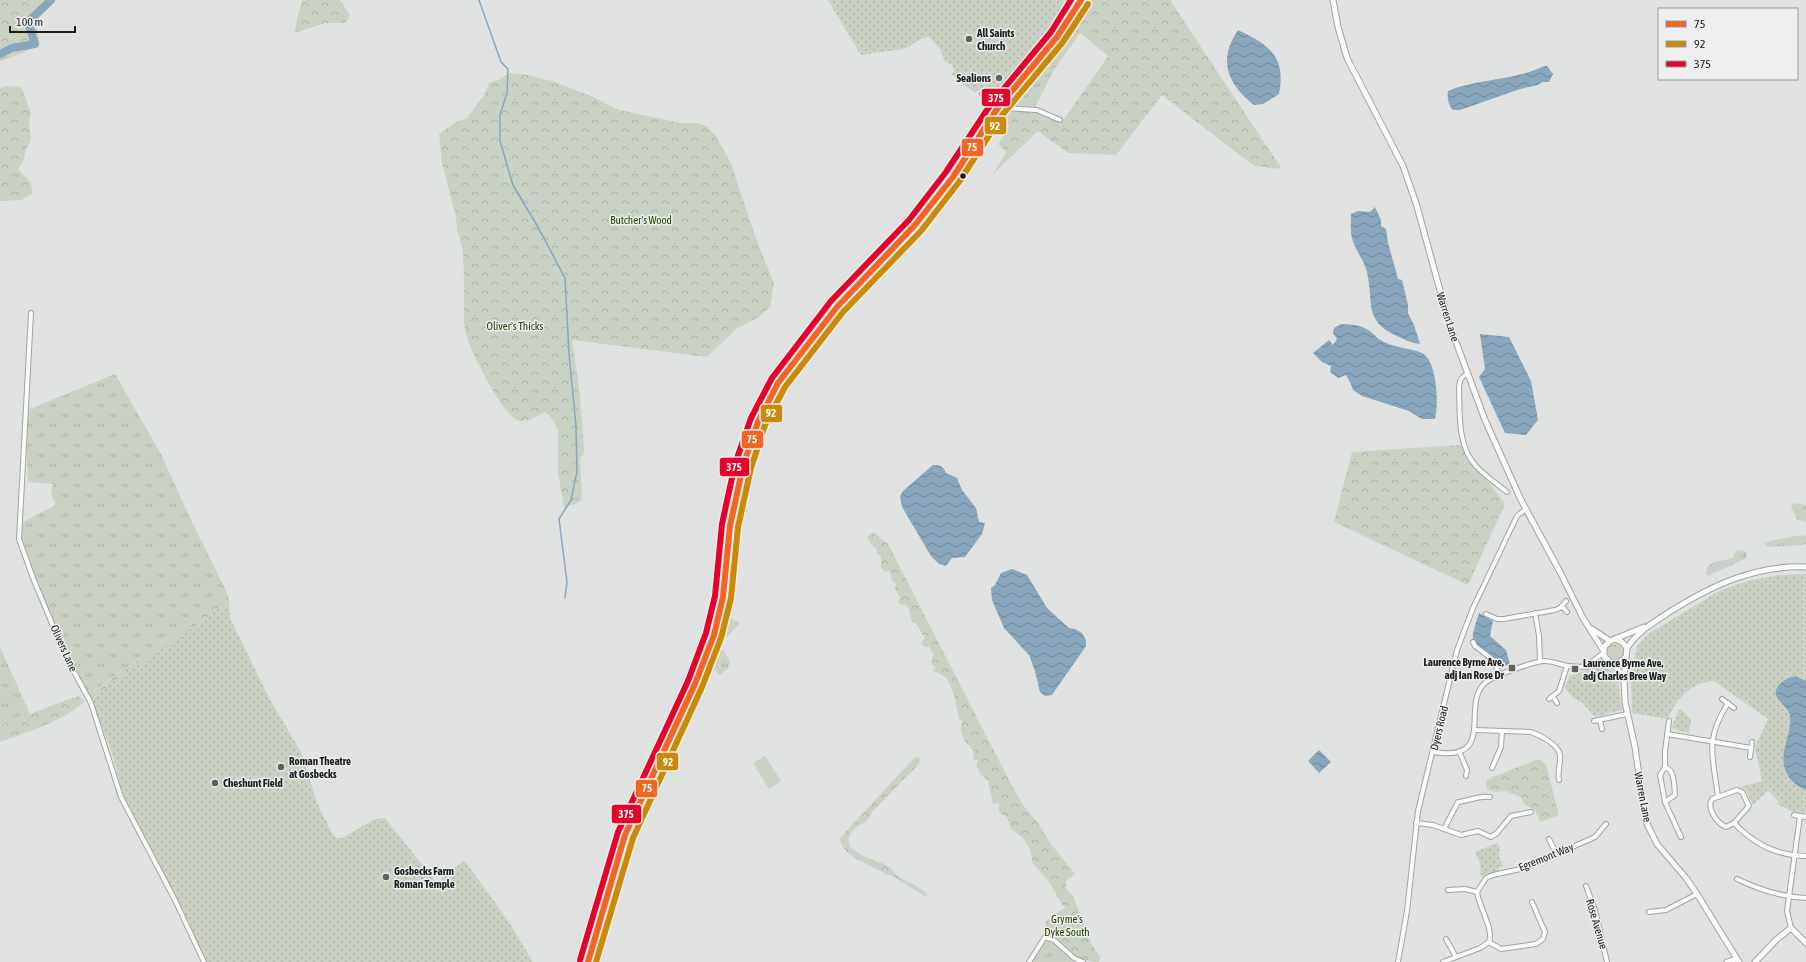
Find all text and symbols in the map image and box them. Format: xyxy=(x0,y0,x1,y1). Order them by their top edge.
scale bar xyxy=(10,8,75,34)
legend xyxy=(1658,8,1798,80)
text: 100 m xyxy=(16,15,43,29)
text: 75 xyxy=(1694,17,1705,31)
place label: All Saints Church xyxy=(976,27,1014,52)
marker: All Saints Church xyxy=(964,34,974,44)
text: 92 xyxy=(1694,37,1705,51)
text: 375 xyxy=(1694,57,1711,71)
place label: Sealions xyxy=(956,72,991,84)
marker: Sealions xyxy=(994,73,1004,83)
line badge: 375 xyxy=(981,88,1011,107)
text: 375 xyxy=(988,92,1004,104)
line badge: 92 xyxy=(984,116,1007,135)
text: 92 xyxy=(990,120,1000,132)
line badge: 75 xyxy=(961,138,984,157)
text: 75 xyxy=(967,141,977,153)
unlabelled marker xyxy=(958,171,968,181)
park label: Butcher's Wood xyxy=(610,214,672,226)
street label: Warren Lane xyxy=(1434,291,1462,343)
park label: Oliver's Thicks xyxy=(487,320,544,332)
line badge: 92 xyxy=(760,404,783,423)
text: 92 xyxy=(766,407,776,419)
line badge: 75 xyxy=(741,430,764,449)
text: 75 xyxy=(747,433,757,445)
line badge: 375 xyxy=(719,457,750,477)
text: 375 xyxy=(726,461,742,473)
street label: Olivers Lane xyxy=(48,623,80,673)
place label: Laurence Byrne Ave, adj Ian Rose Dr xyxy=(1424,656,1505,681)
place label: Laurence Byrne Ave, adj Charles Bree Way xyxy=(1583,657,1667,682)
marker: Laurence Byrne Ave, adj Ian Rose Dr xyxy=(1507,663,1517,673)
marker: Laurence Byrne Ave, adj Charles Bree Way xyxy=(1570,664,1580,674)
street label: Dyers Road xyxy=(1428,705,1450,751)
line badge: 92 xyxy=(656,752,679,771)
place label: Roman Theatre at Gosbecks xyxy=(289,755,351,780)
text: 92 xyxy=(663,756,673,768)
marker: Roman Theatre at Gosbecks xyxy=(276,762,286,772)
street label: Warren Lane xyxy=(1632,771,1654,823)
place label: Cheshunt Field xyxy=(223,777,283,789)
marker: Cheshunt Field xyxy=(210,778,220,788)
line badge: 75 xyxy=(635,779,658,798)
text: 75 xyxy=(642,782,652,794)
line badge: 375 xyxy=(611,804,642,824)
text: 375 xyxy=(618,808,634,820)
street label: Egremont Way xyxy=(1517,840,1576,873)
place label: Gosbecks Farm Roman Temple xyxy=(394,865,455,890)
marker: Gosbecks Farm Roman Temple xyxy=(381,872,391,882)
street label: Rose Avenue xyxy=(1584,898,1610,950)
park label: Gryme's Dyke South xyxy=(1044,913,1090,938)

